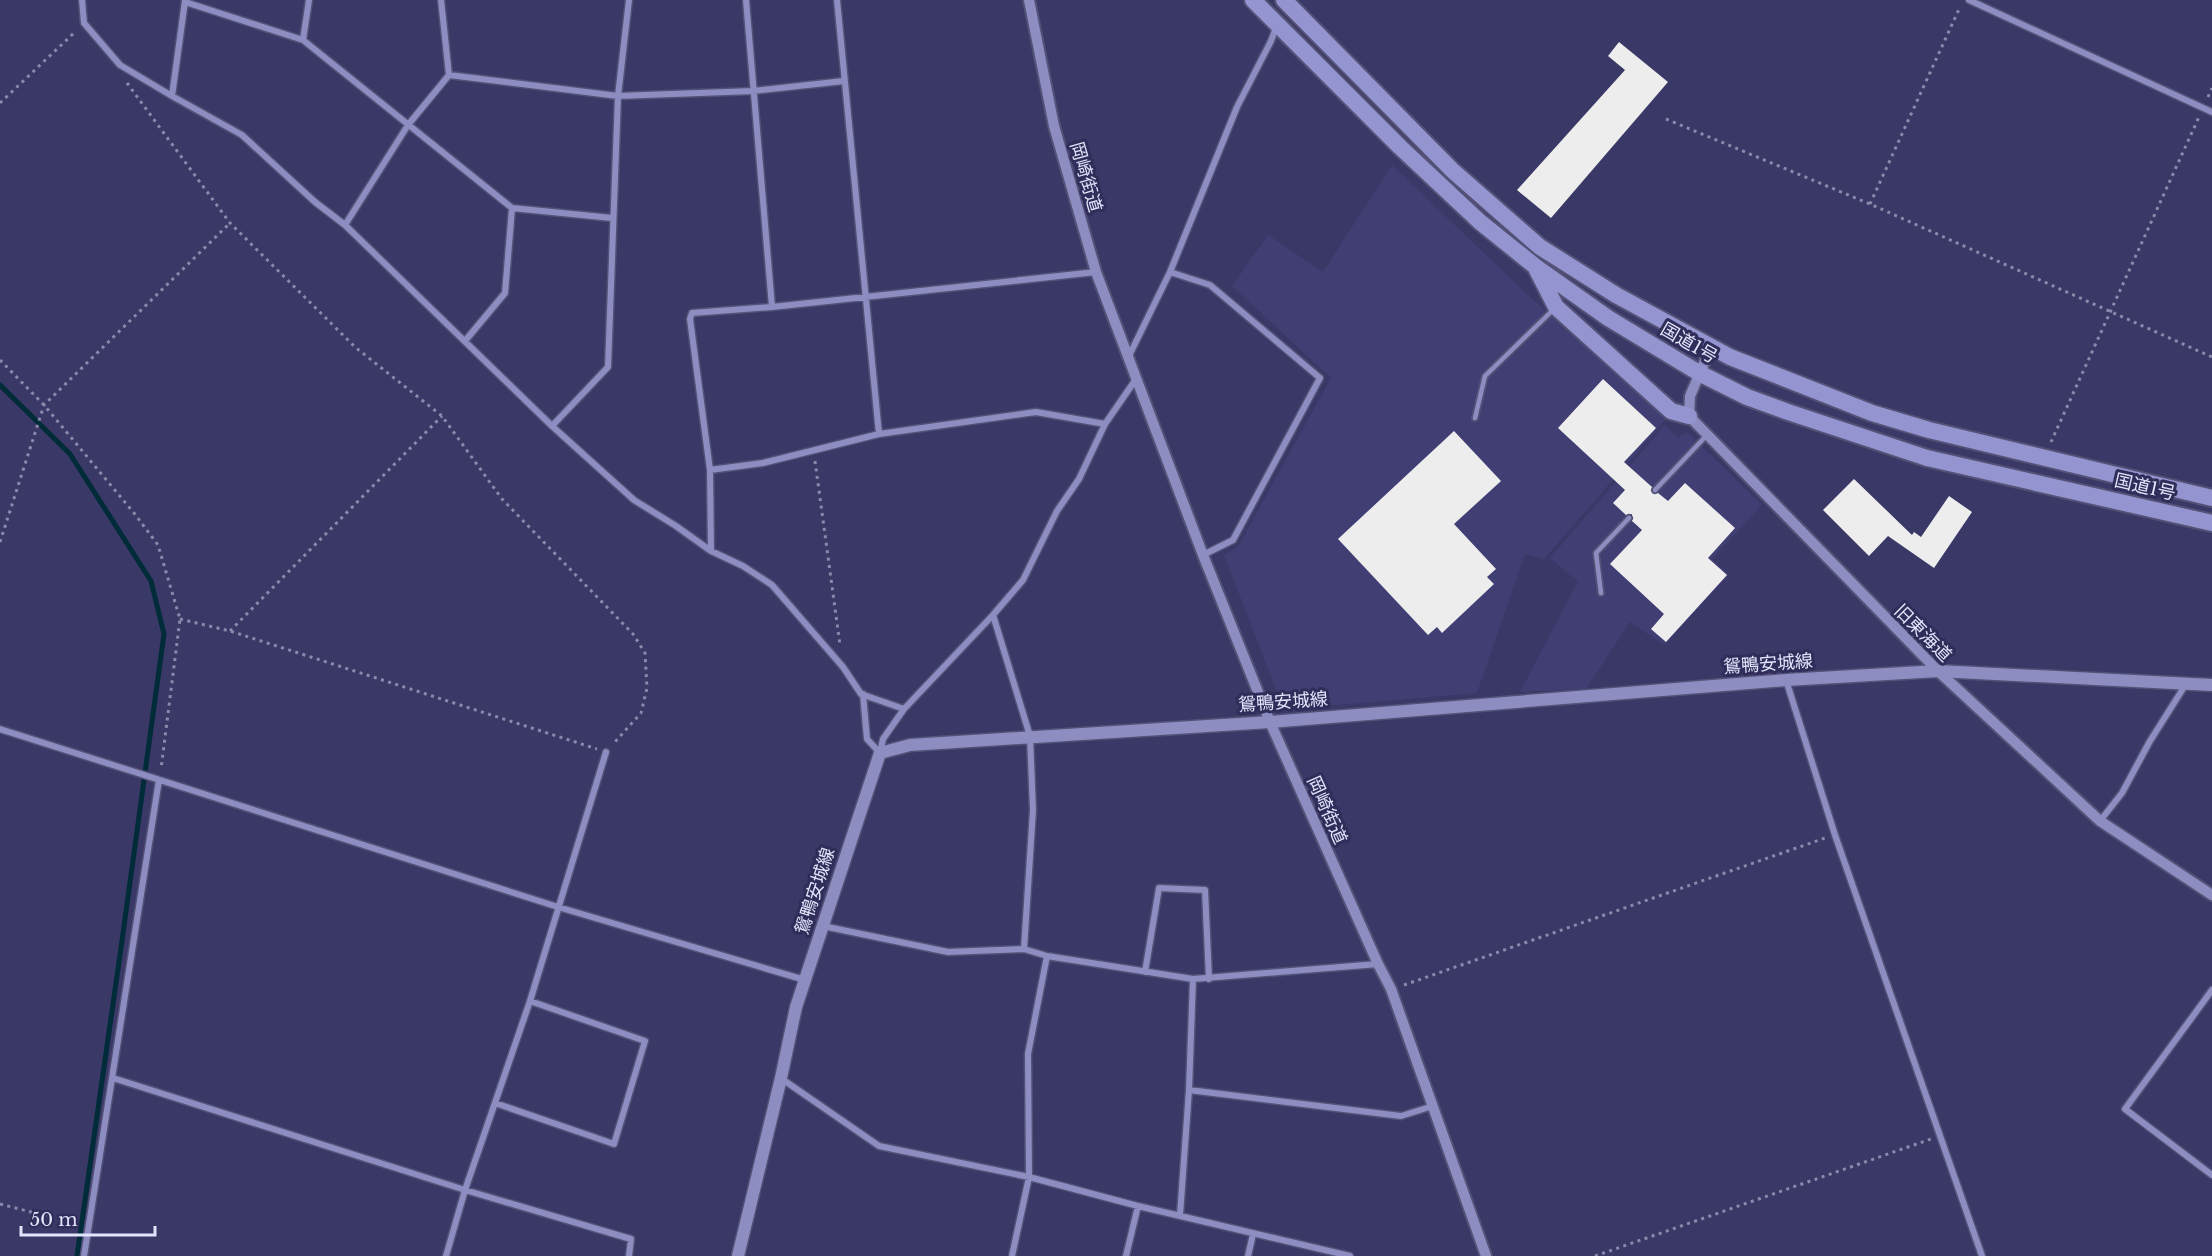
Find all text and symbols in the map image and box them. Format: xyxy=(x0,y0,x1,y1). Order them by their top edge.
street label: 岡崎街道 xyxy=(1066,139,1106,215)
street label: 国道1号 xyxy=(1657,318,1721,368)
street label: 国道1号 xyxy=(2112,469,2178,505)
street label: 旧東海道 xyxy=(1890,600,1956,666)
street label: 鴛鴨安城線 xyxy=(1722,650,1814,678)
street label: 鴛鴨安城線 xyxy=(1237,688,1329,716)
street label: 岡崎街道 xyxy=(1302,773,1352,847)
street label: 鴛鴨安城線 xyxy=(791,845,839,937)
scale bar xyxy=(21,1199,154,1237)
text: 50 m xyxy=(30,1209,78,1231)

